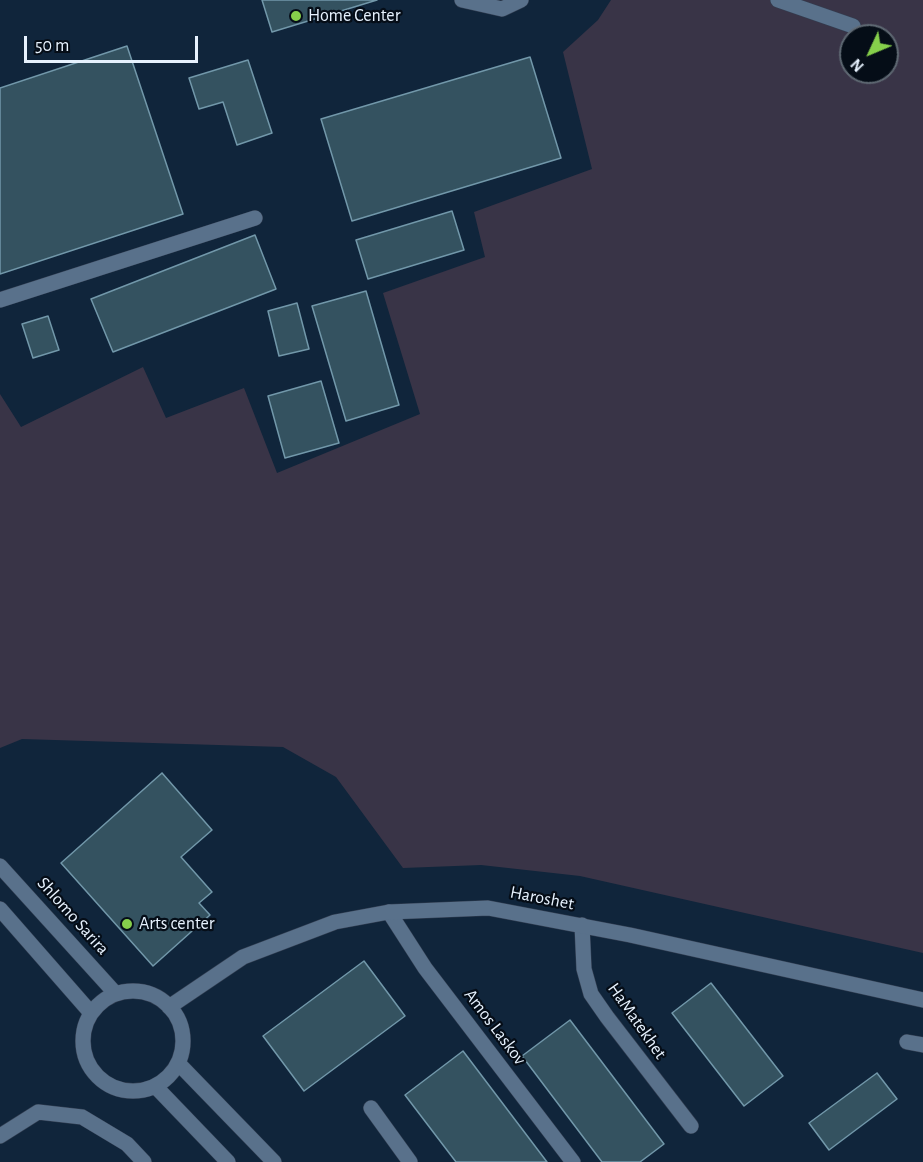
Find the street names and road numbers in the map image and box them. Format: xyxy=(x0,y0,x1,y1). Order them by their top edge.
street label: Shlomo Sarira xyxy=(32,873,114,959)
street label: Haroshet xyxy=(508,881,576,915)
street label: HaMatekhet xyxy=(603,979,671,1063)
street label: Amos Laskov xyxy=(459,985,531,1069)

